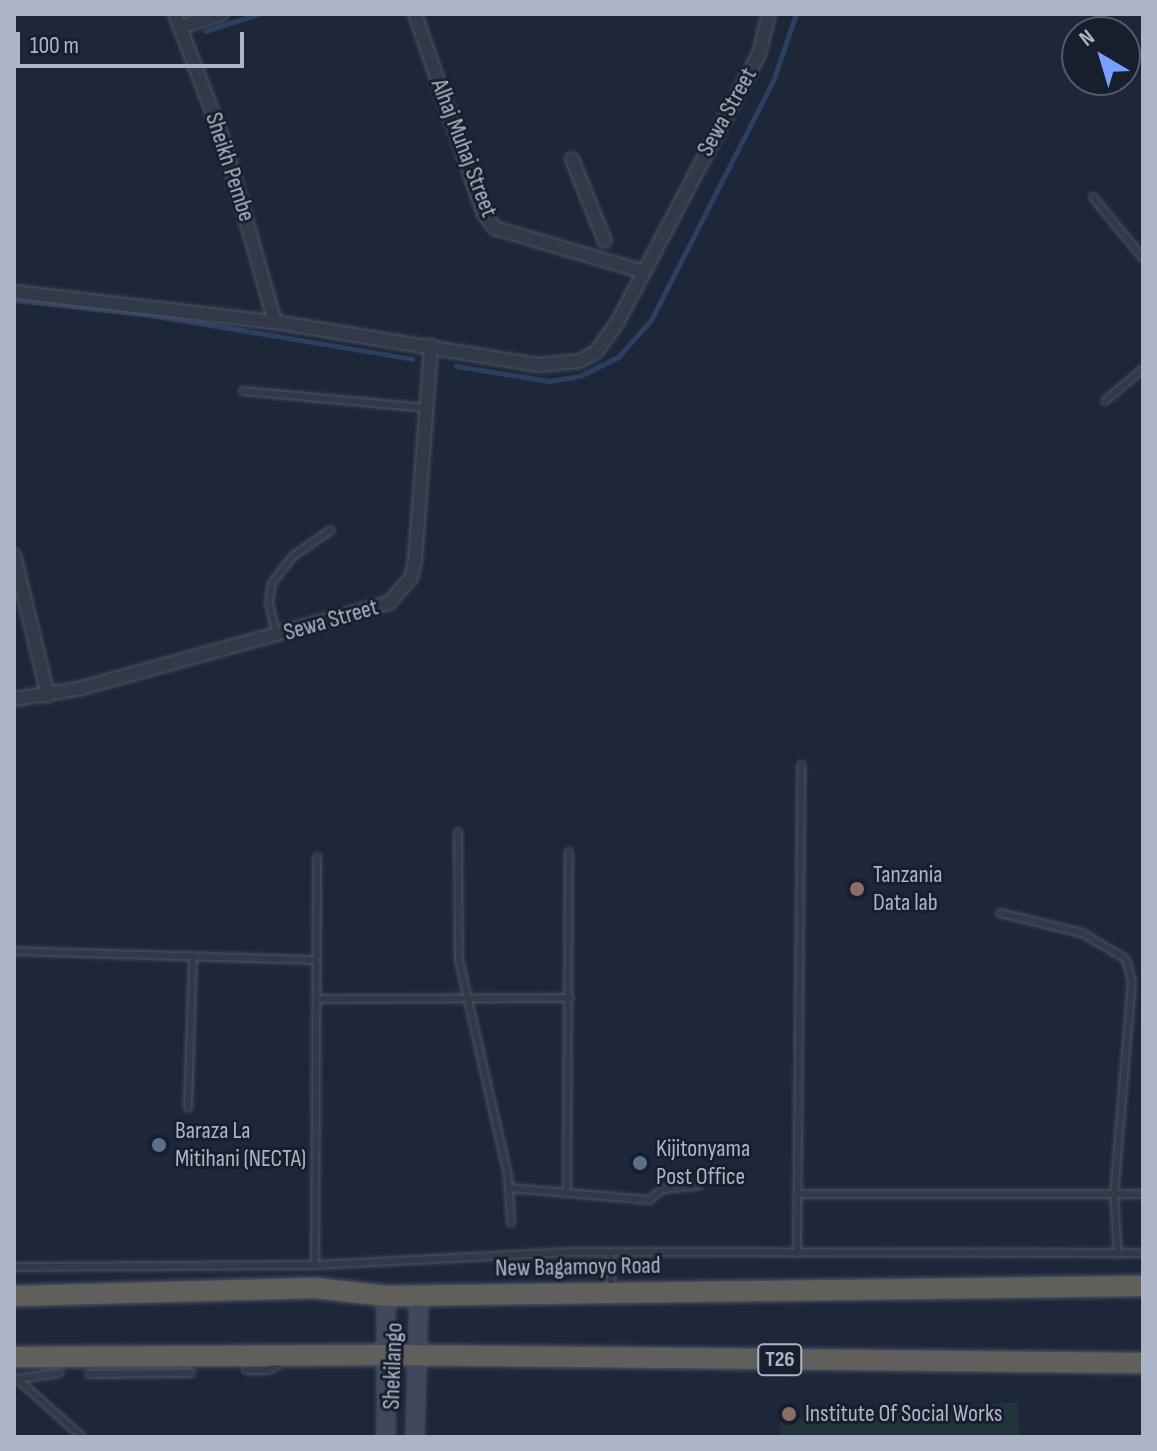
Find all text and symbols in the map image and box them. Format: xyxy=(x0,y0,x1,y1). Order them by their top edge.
scale bar xyxy=(20,16,248,66)
north arrow xyxy=(1061,16,1141,96)
text: N xyxy=(1074,24,1100,53)
text: 100 m xyxy=(30,31,79,60)
street label: Sewa Street xyxy=(691,63,763,161)
street label: Alhaj Muhaj Street xyxy=(425,75,503,221)
street label: Sheikh Pembe xyxy=(199,109,261,225)
street label: Sewa Street xyxy=(281,593,381,647)
place label: Tanzania Data lab xyxy=(873,861,943,917)
marker: Tanzania Data lab xyxy=(848,880,866,898)
place label: Baraza La Mitihani (NECTA) xyxy=(175,1117,306,1173)
place label: Kijitonyama Post Office xyxy=(656,1135,750,1191)
marker: Baraza La Mitihani (NECTA) xyxy=(150,1136,168,1154)
marker: Kijitonyama Post Office xyxy=(631,1154,649,1172)
street label: New Bagamoyo Road xyxy=(495,1251,661,1283)
street label: Shekilango xyxy=(377,1322,409,1410)
road number: T26 xyxy=(756,1342,804,1378)
place label: Institute Of Social Works xyxy=(805,1400,1002,1428)
marker: Institute Of Social Works xyxy=(780,1405,798,1423)

